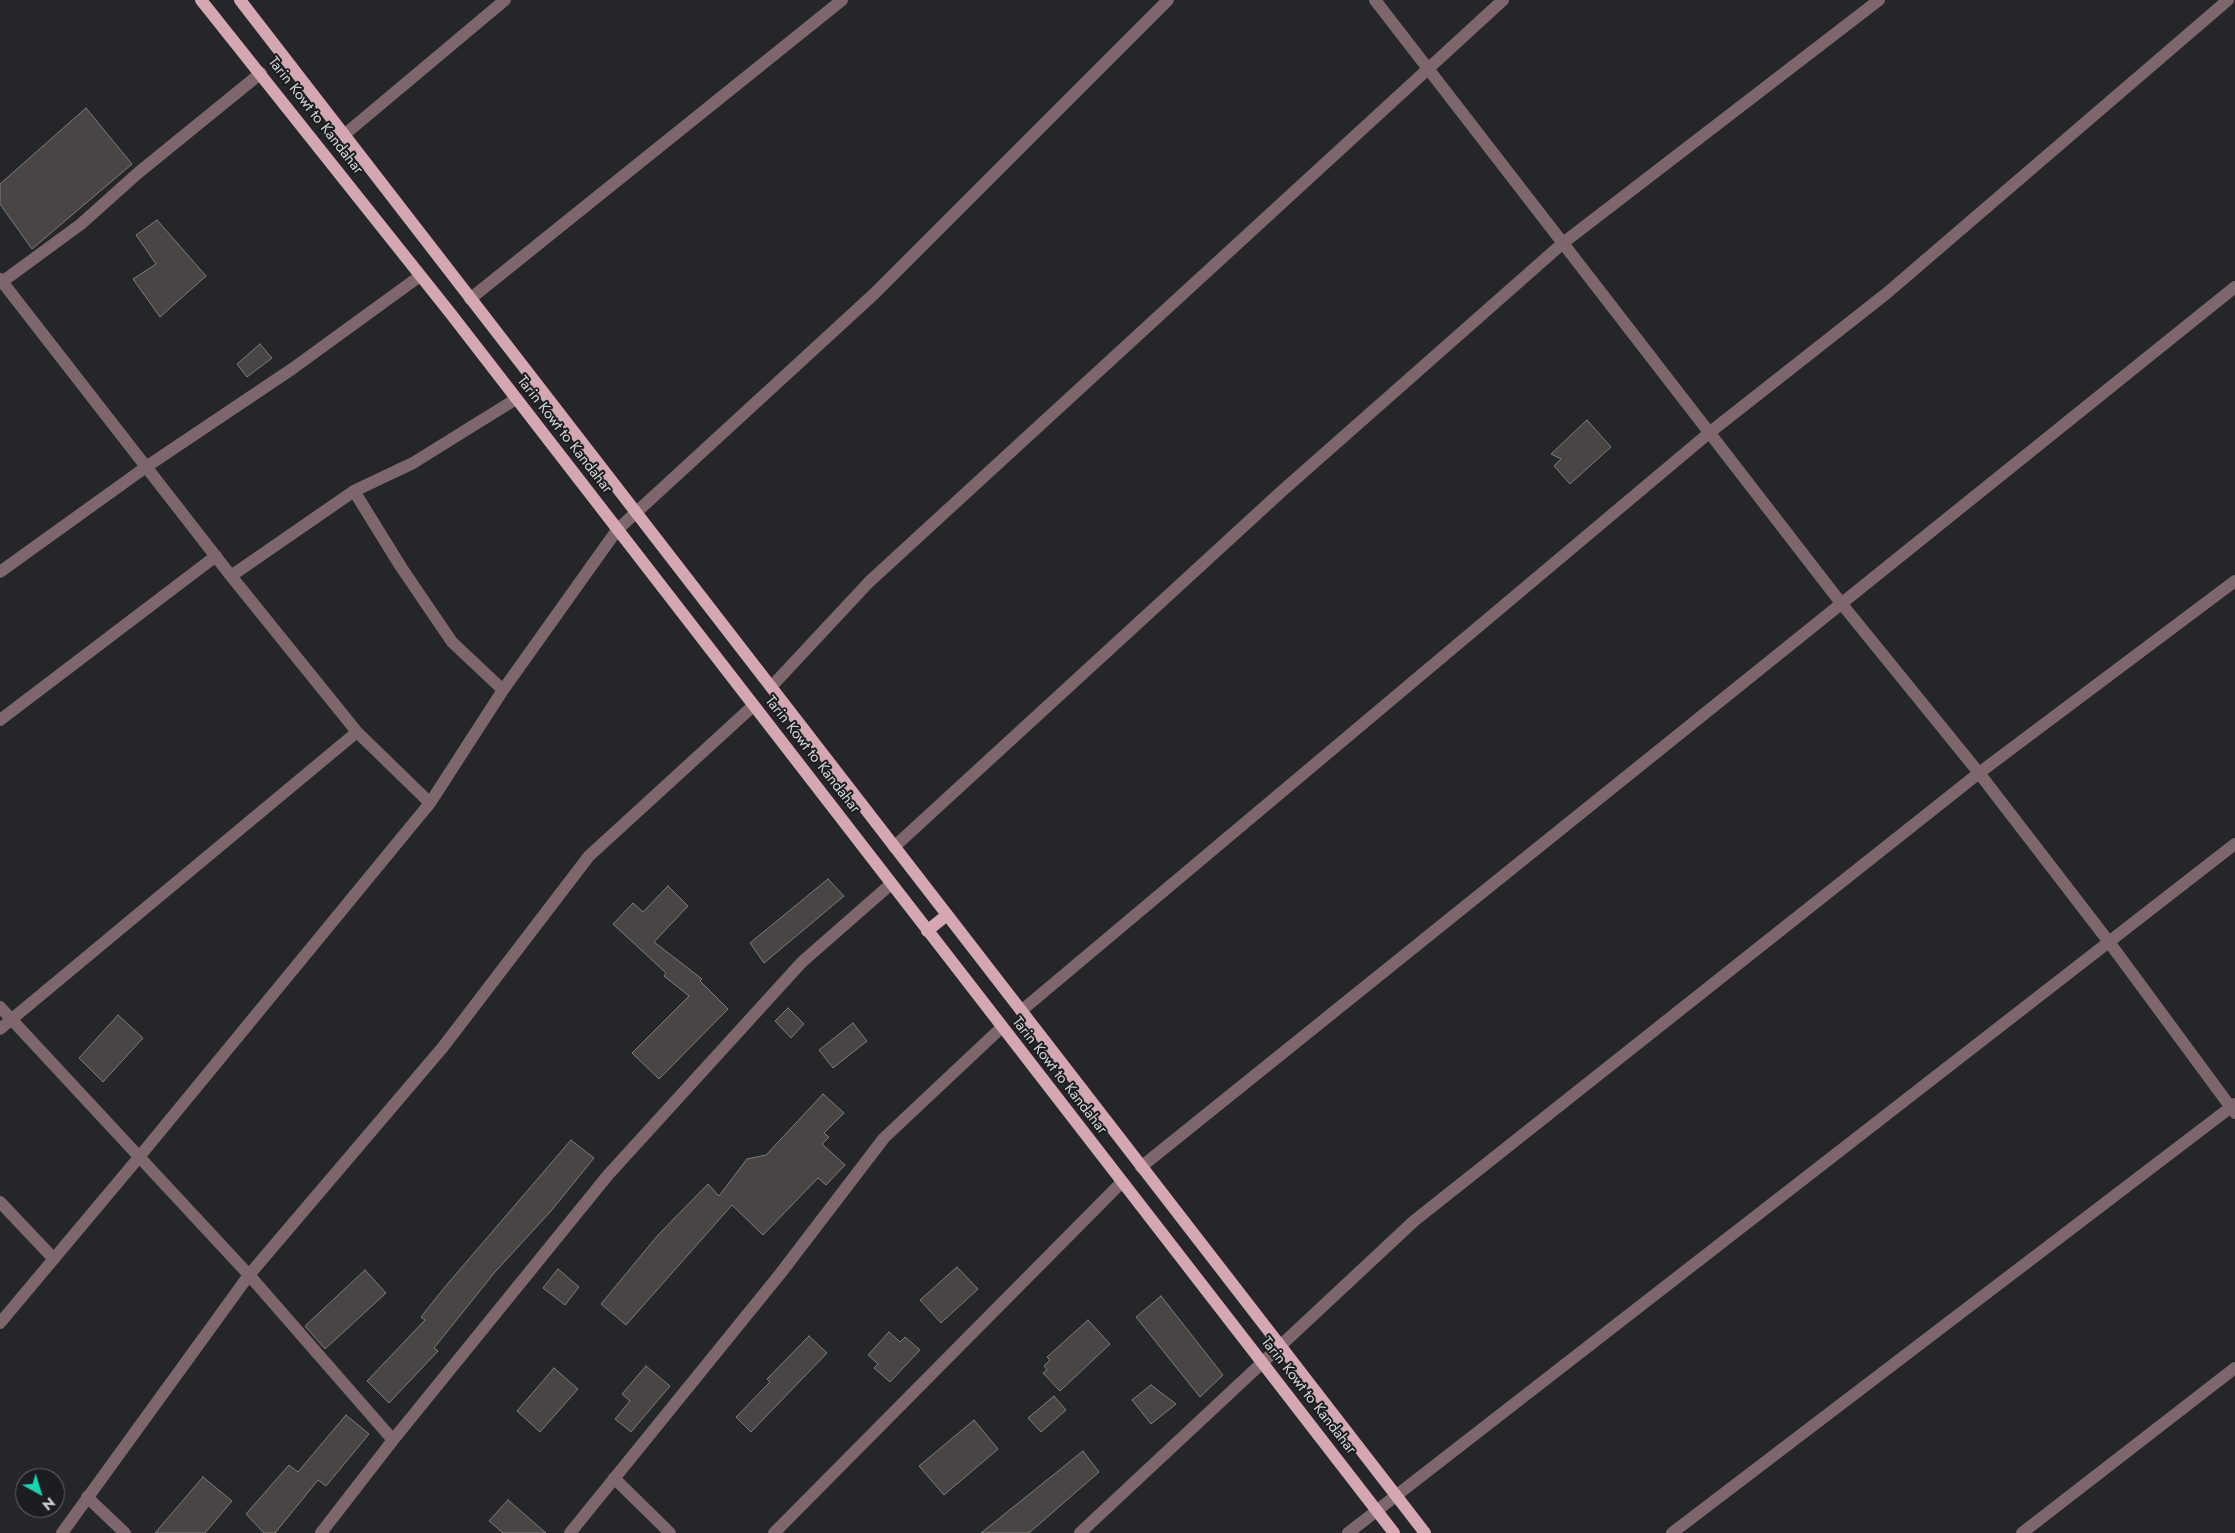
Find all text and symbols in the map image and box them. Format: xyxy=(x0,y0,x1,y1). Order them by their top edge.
street label: Tarin Kowt to Kandahar xyxy=(264,54,366,178)
street label: Tarin Kowt to Kandahar xyxy=(513,373,615,497)
street label: Tarin Kowt to Kandahar xyxy=(761,693,863,817)
street label: Tarin Kowt to Kandahar xyxy=(1008,1014,1110,1138)
street label: Tarin Kowt to Kandahar xyxy=(1257,1334,1359,1458)
north arrow xyxy=(15,1468,65,1518)
text: N xyxy=(38,1493,59,1515)

